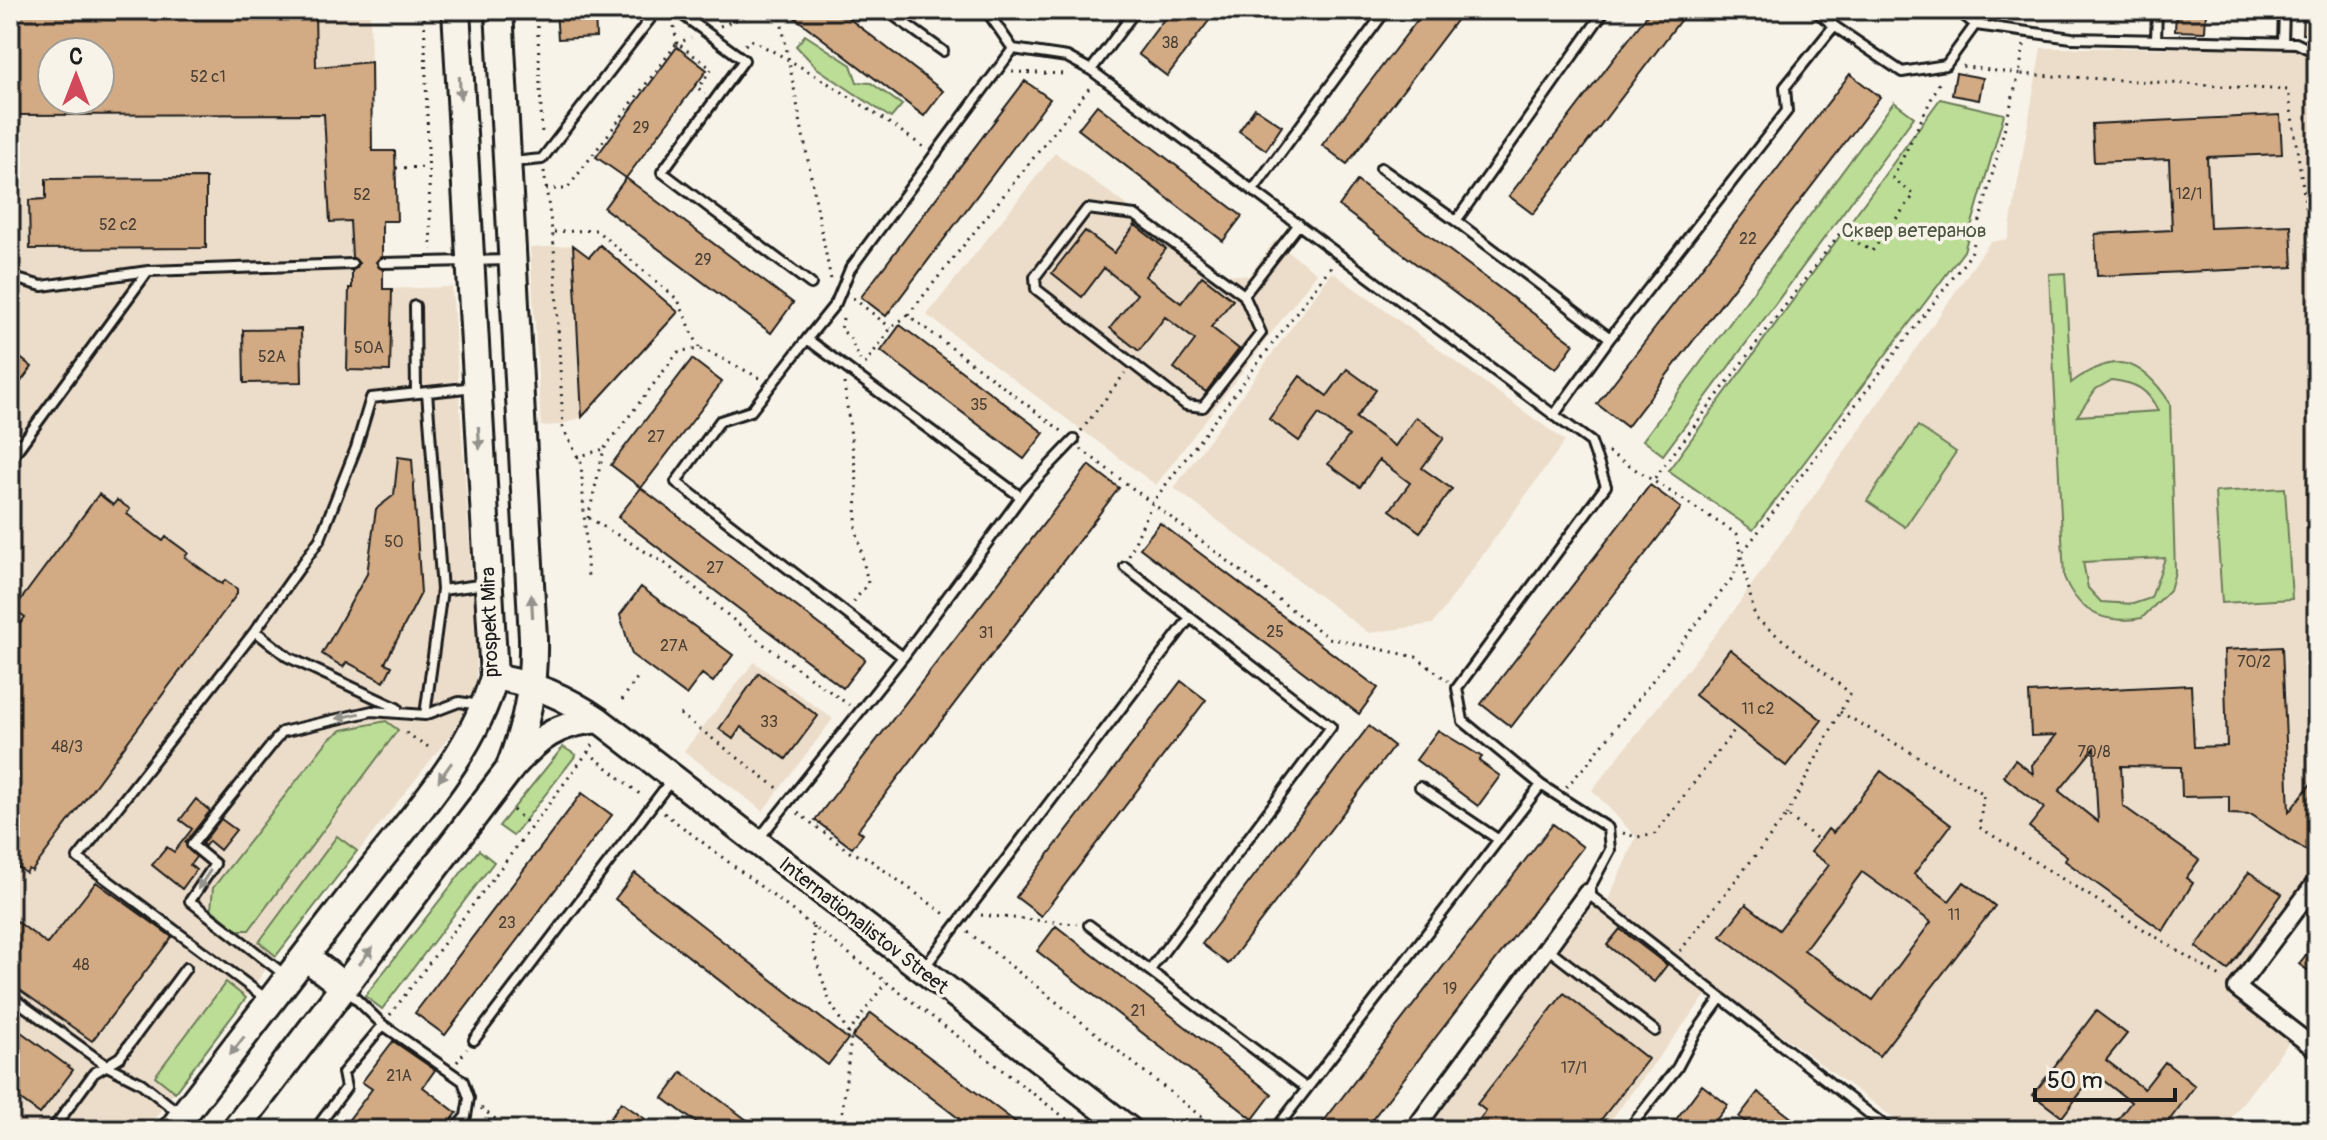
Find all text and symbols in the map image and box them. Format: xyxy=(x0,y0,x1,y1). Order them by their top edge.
house number: 38 xyxy=(1162,33,1179,53)
north arrow xyxy=(36,36,116,116)
text: С xyxy=(69,43,83,71)
house number: 52 с1 xyxy=(190,67,226,87)
one-way arrow xyxy=(454,76,467,101)
house number: 29 xyxy=(632,118,650,138)
house number: 12/1 xyxy=(2175,184,2203,204)
house number: 52 xyxy=(353,185,371,205)
house number: 52 с2 xyxy=(99,215,137,235)
park label: Сквер ветеранов xyxy=(1841,218,1987,243)
house number: 22 xyxy=(1739,229,1757,249)
house number: 29 xyxy=(694,250,712,270)
house number: 50А xyxy=(354,338,384,358)
house number: 52А xyxy=(258,347,286,367)
house number: 35 xyxy=(970,395,988,415)
one-way arrow xyxy=(473,426,486,451)
house number: 27 xyxy=(647,427,665,447)
house number: 50 xyxy=(384,532,404,552)
house number: 27 xyxy=(706,558,724,578)
street label: prospekt Mira xyxy=(475,566,504,678)
one-way arrow xyxy=(525,593,538,618)
house number: 25 xyxy=(1266,622,1284,642)
house number: 31 xyxy=(978,623,994,643)
house number: 27А xyxy=(660,636,688,656)
house number: 70/2 xyxy=(2237,652,2271,672)
house number: 11 с2 xyxy=(1741,699,1775,719)
one-way arrow xyxy=(335,711,360,723)
house number: 33 xyxy=(760,712,778,732)
house number: 48/3 xyxy=(51,737,83,757)
house number: 70/8 xyxy=(2077,742,2111,762)
one-way arrow xyxy=(437,761,453,783)
street label: Internationalistov Street xyxy=(774,851,954,1000)
one-way arrow xyxy=(198,869,212,891)
house number: 11 xyxy=(1948,905,1960,925)
house number: 23 xyxy=(498,913,516,933)
one-way arrow xyxy=(358,946,374,966)
house number: 48 xyxy=(72,955,90,975)
house number: 19 xyxy=(1443,979,1457,999)
house number: 21 xyxy=(1130,1001,1146,1021)
one-way arrow xyxy=(229,1036,245,1056)
scale bar xyxy=(2035,1052,2175,1102)
house number: 17/1 xyxy=(1561,1058,1587,1078)
house number: 21А xyxy=(386,1066,412,1086)
text: 50 m xyxy=(2047,1066,2103,1095)

